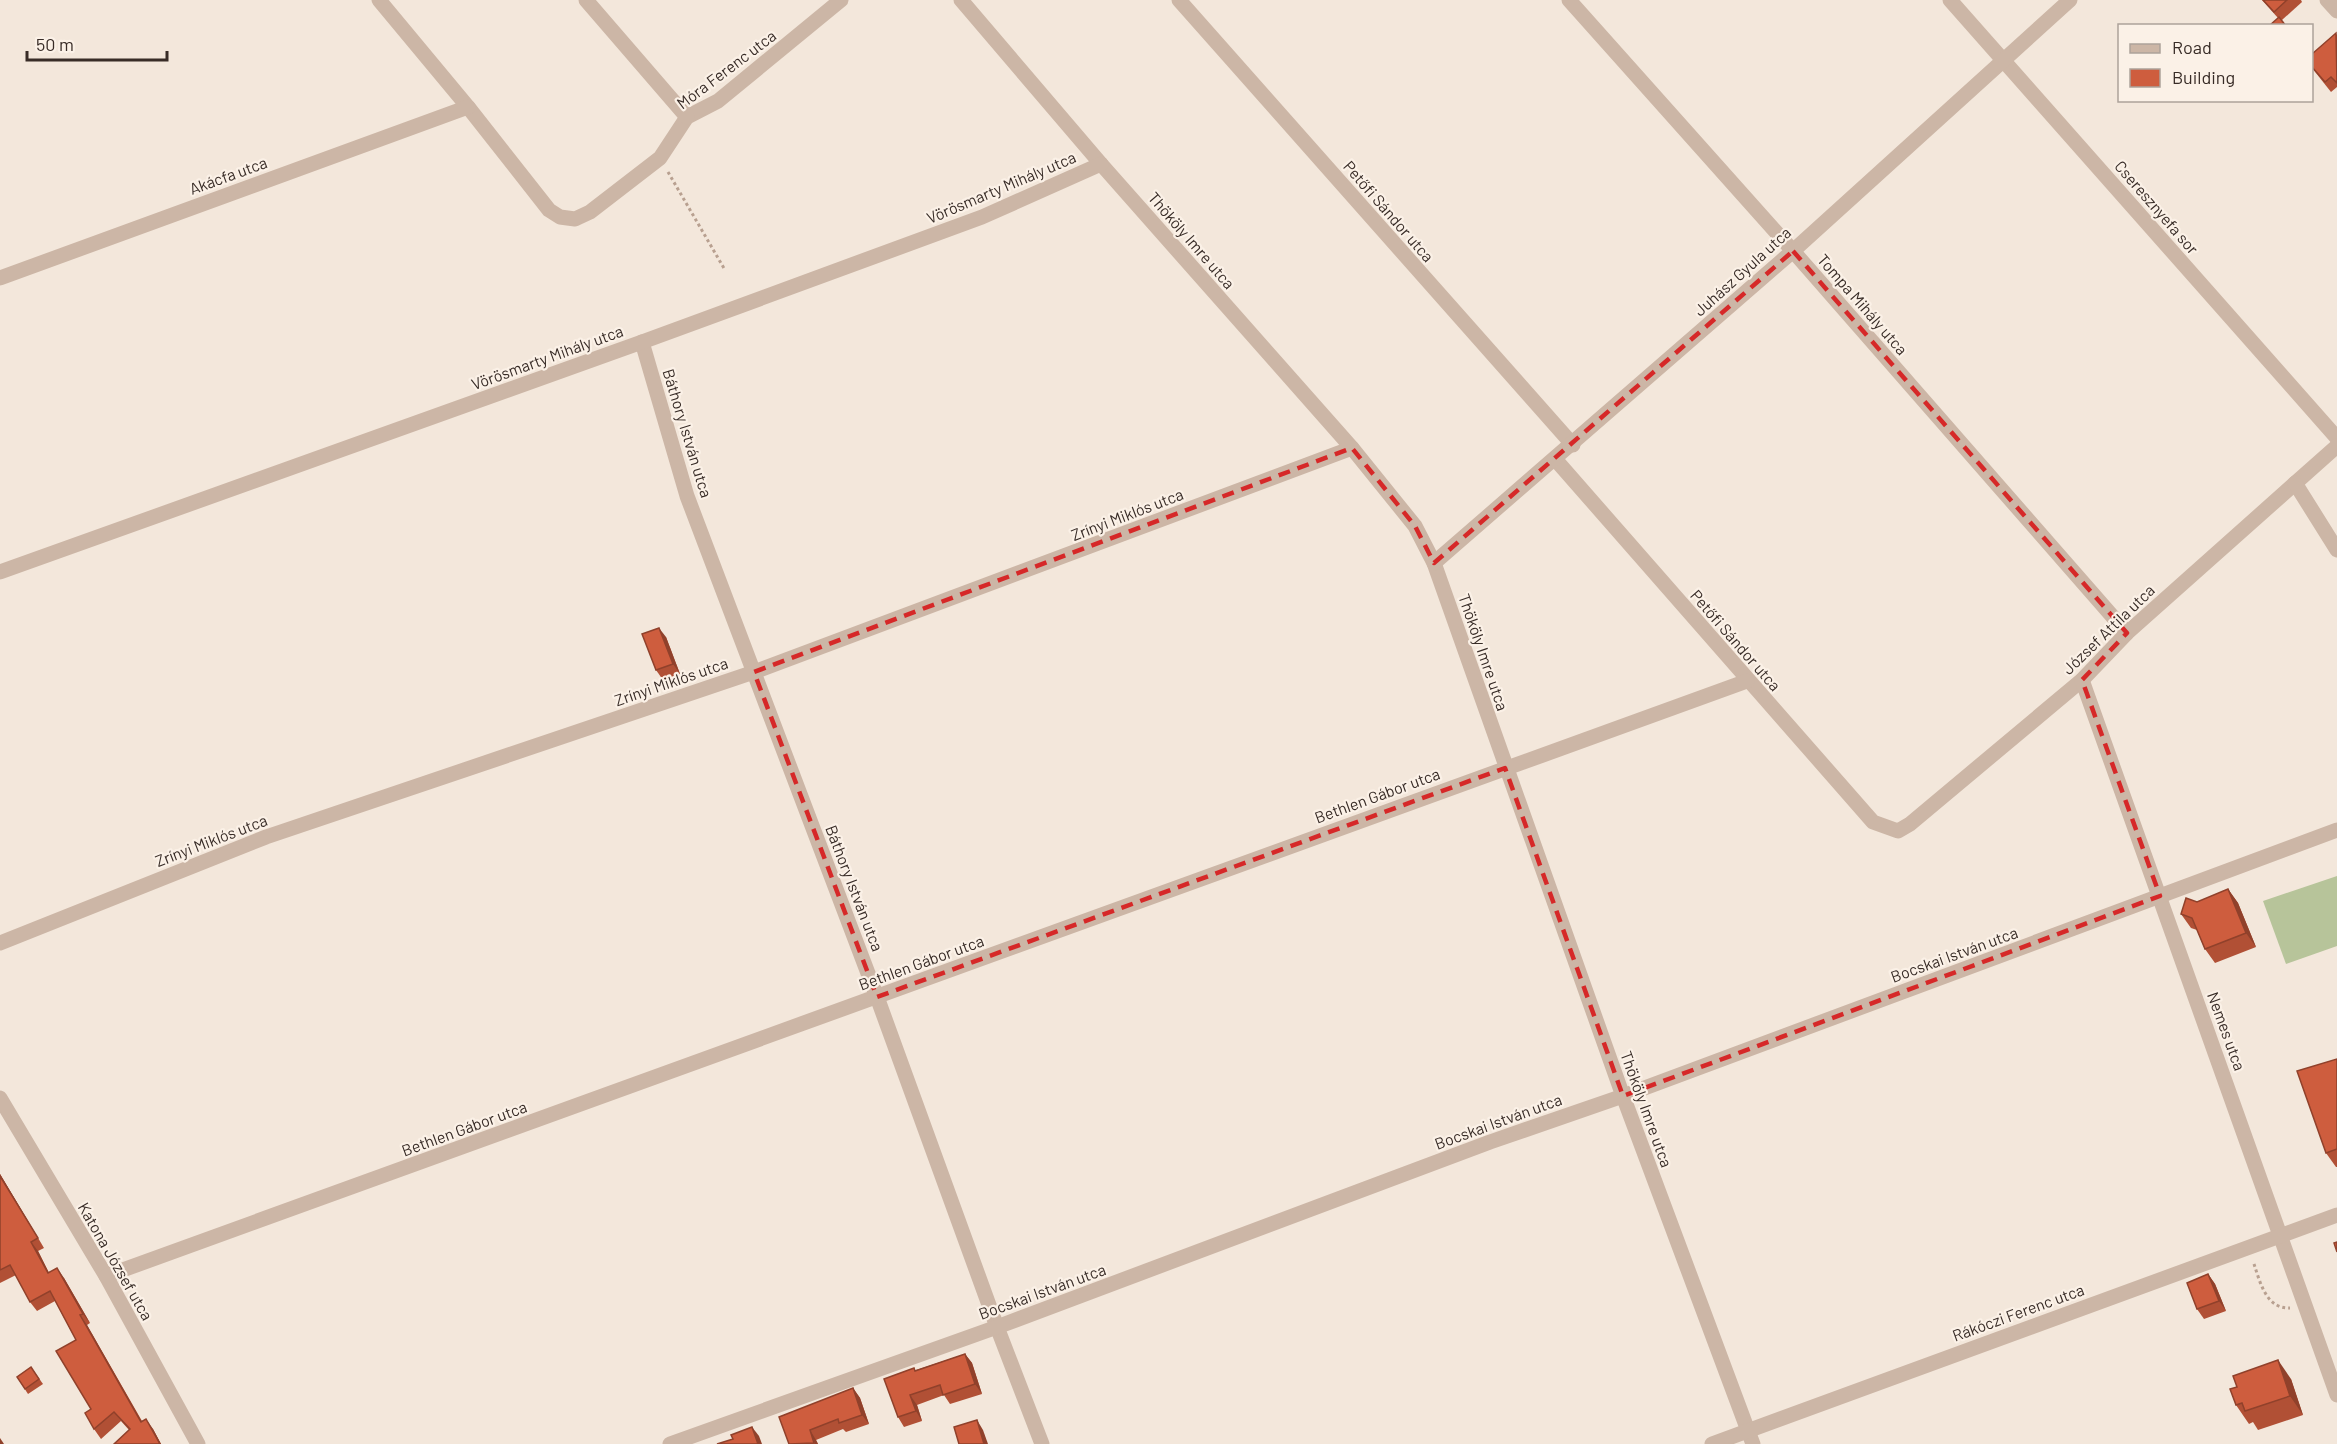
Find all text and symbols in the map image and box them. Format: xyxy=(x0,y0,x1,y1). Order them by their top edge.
scale bar xyxy=(27,24,166,62)
legend xyxy=(2118,24,2313,102)
street label: Móra Ferenc utca xyxy=(673,26,779,112)
text: 50 m xyxy=(36,33,74,55)
text: Road xyxy=(2172,36,2212,58)
text: Building xyxy=(2172,66,2235,88)
street label: Vörösmarty Mihály utca xyxy=(924,147,1078,227)
street label: Akácfa utca xyxy=(187,152,269,198)
street label: Cseresznyefa sor xyxy=(2111,156,2203,258)
street label: Petőfi Sándor utca xyxy=(1340,157,1438,265)
street label: Thököly Imre utca xyxy=(1145,188,1239,292)
street label: Juhász Gyula utca xyxy=(1690,222,1794,320)
street label: Tompa Mihály utca xyxy=(1814,250,1912,358)
street label: Vörösmarty Mihály utca xyxy=(468,321,626,393)
street label: Báthory István utca xyxy=(659,366,717,500)
street label: Zrínyi Miklós utca xyxy=(1068,484,1186,544)
street label: József Attila utca xyxy=(2058,580,2158,678)
street label: Petőfi Sándor utca xyxy=(1687,586,1785,694)
street label: Thököly Imre utca xyxy=(1455,591,1513,713)
street label: Zrínyi Miklós utca xyxy=(612,653,730,709)
street label: Bethlen Gábor utca xyxy=(1312,764,1442,826)
street label: Zrínyi Miklós utca xyxy=(152,810,270,870)
street label: Báthory István utca xyxy=(822,822,888,954)
street label: Bocskai István utca xyxy=(1888,922,2020,986)
street label: Bethlen Gábor utca xyxy=(856,931,986,993)
street label: Nemes utca xyxy=(2204,989,2250,1073)
street label: Thököly Imre utca xyxy=(1617,1048,1677,1170)
street label: Bocskai István utca xyxy=(1432,1089,1564,1153)
street label: Bethlen Gábor utca xyxy=(399,1097,529,1159)
street label: Katona József utca xyxy=(75,1199,157,1323)
street label: Bocskai István utca xyxy=(976,1259,1108,1323)
street label: Rákóczi Ferenc utca xyxy=(1949,1279,2087,1345)

